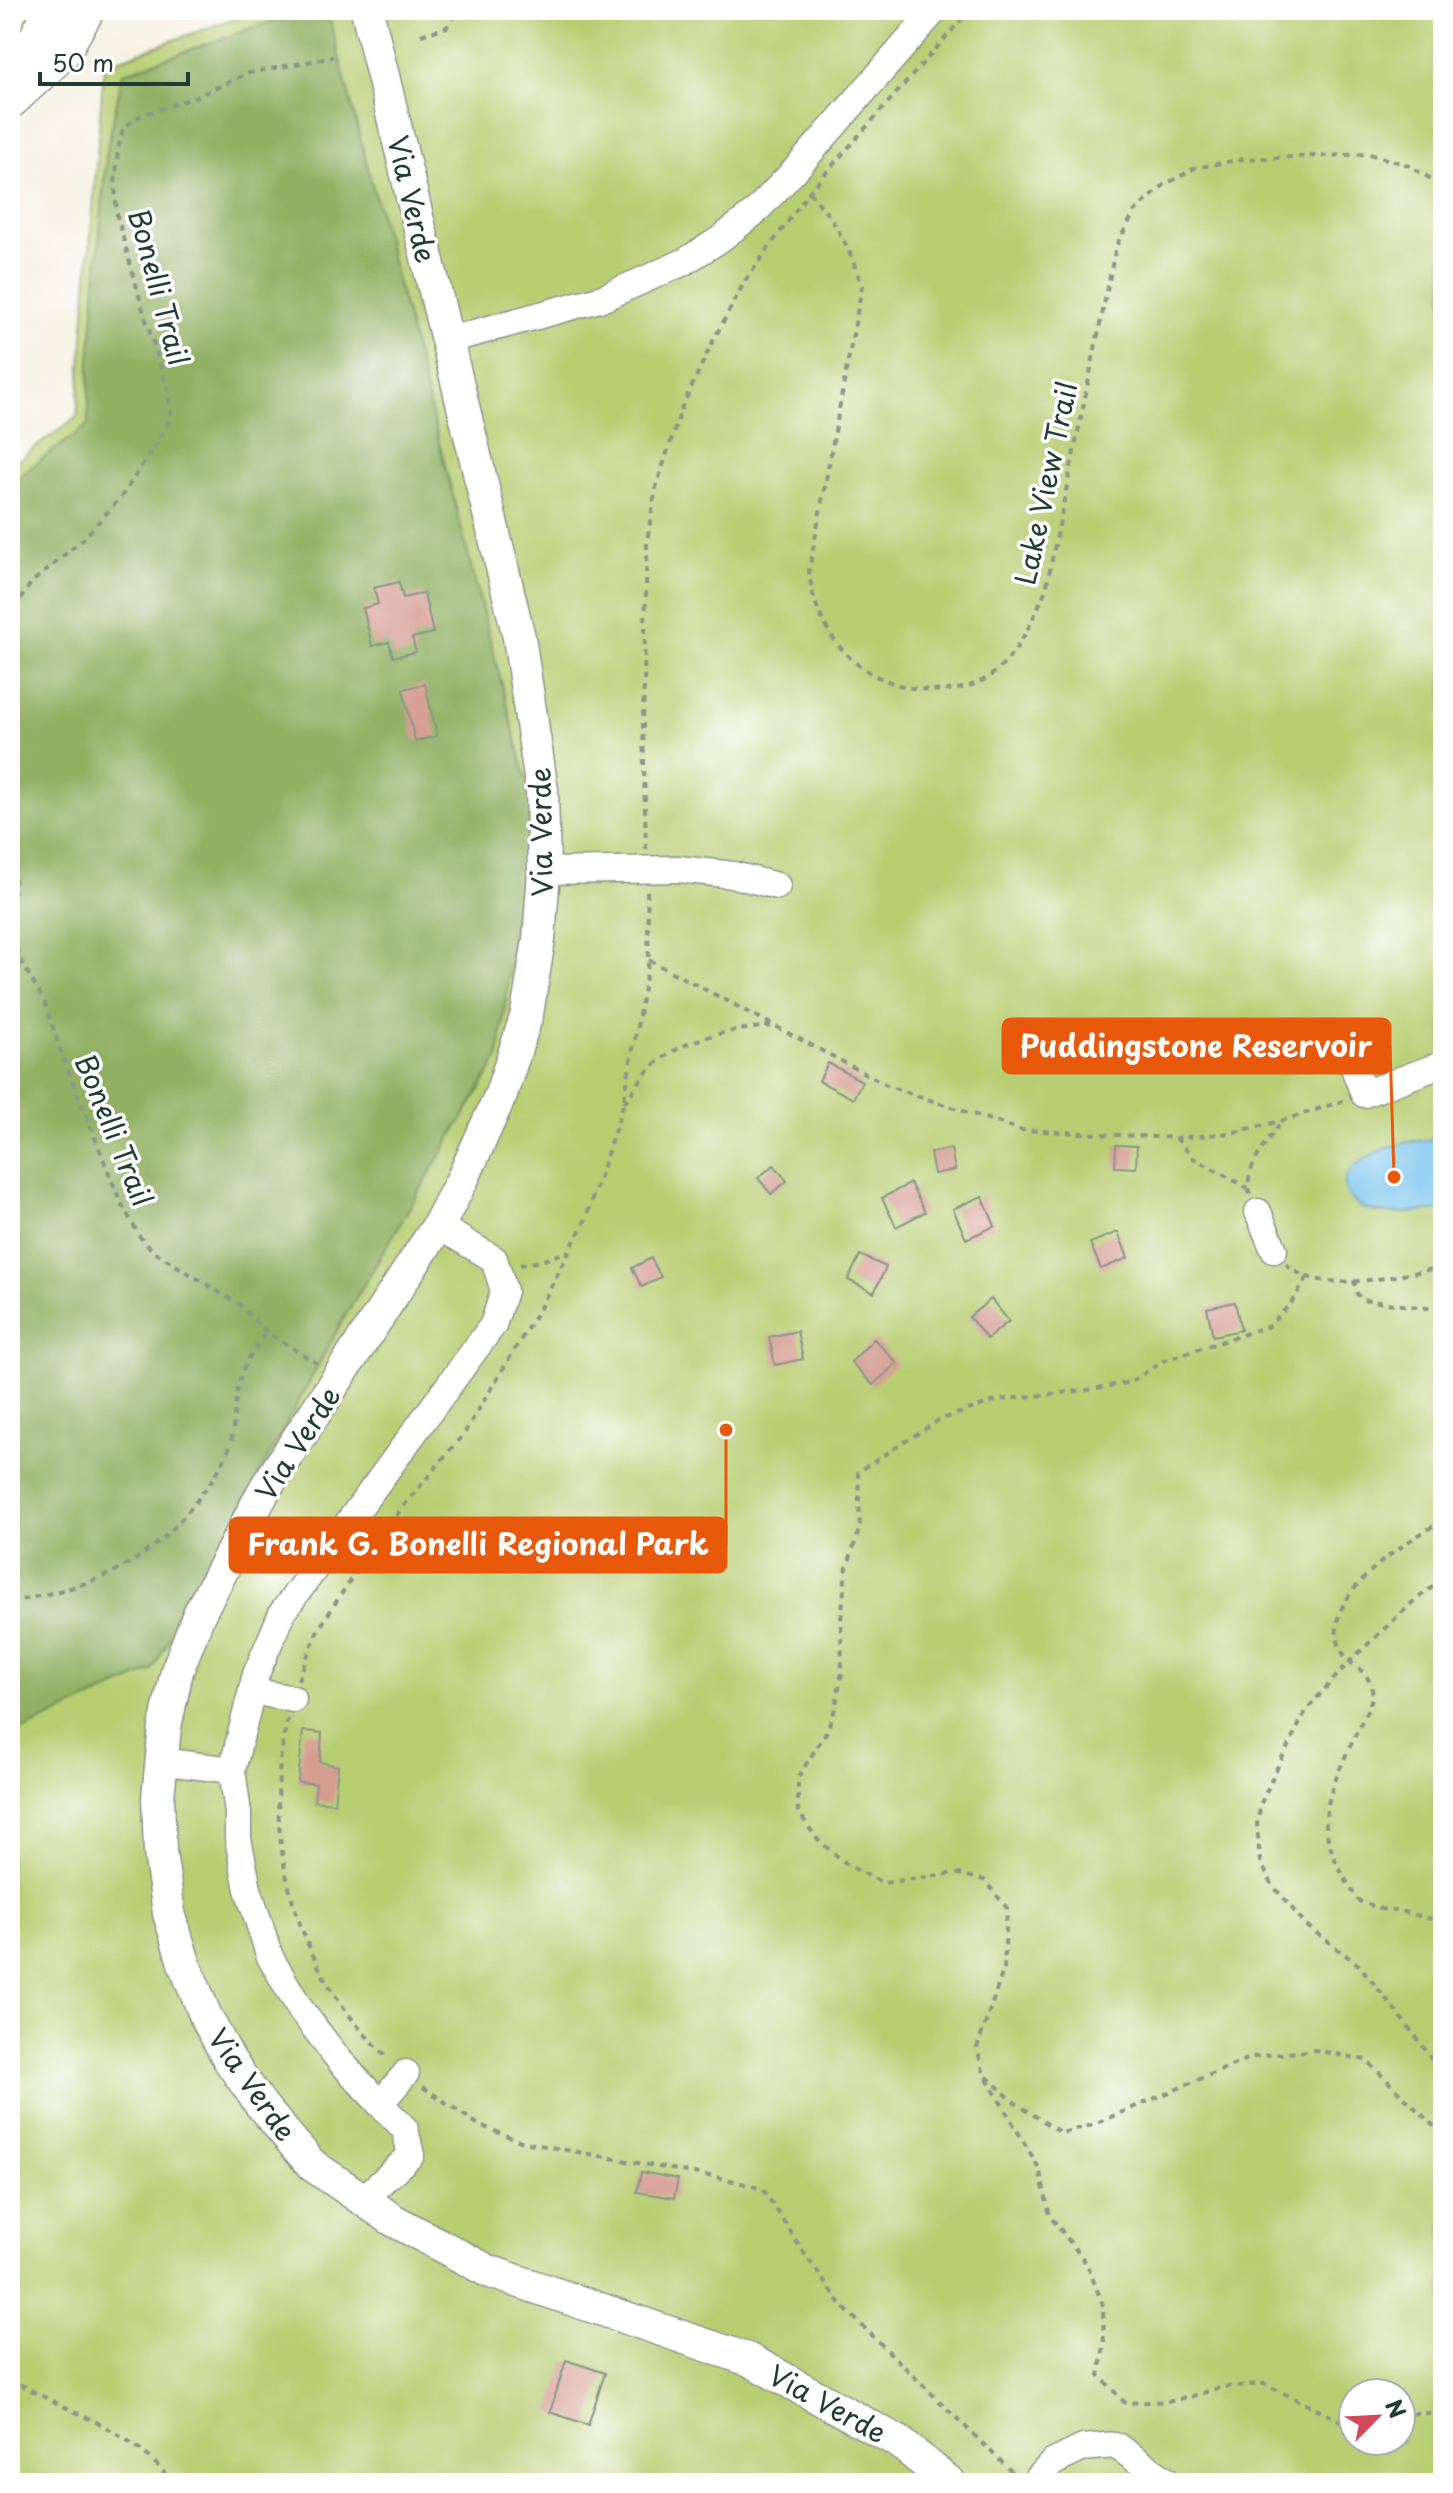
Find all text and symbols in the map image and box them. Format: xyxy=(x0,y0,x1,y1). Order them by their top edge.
scale bar xyxy=(40,36,188,86)
text: 50 m xyxy=(52,44,114,80)
street label: Via Verde xyxy=(377,131,449,267)
street label: Bonelli Trail xyxy=(118,204,202,370)
street label: Lake View Trail xyxy=(1002,377,1088,589)
street label: Via Verde xyxy=(517,767,563,897)
callout: Puddingstone Reservoir xyxy=(1003,1019,1390,1073)
text: Puddingstone Reservoir xyxy=(1019,1022,1373,1067)
street label: Bonelli Trail xyxy=(65,1047,165,1213)
street label: Via Verde xyxy=(244,1377,350,1509)
callout: Frank G. Bonelli Regional Park xyxy=(230,1518,726,1572)
text: Frank G. Bonelli Regional Park xyxy=(247,1520,709,1565)
street label: Via Verde xyxy=(198,2019,308,2149)
street label: Via Verde xyxy=(761,2353,895,2453)
north arrow xyxy=(1337,2377,1417,2457)
text: N xyxy=(1378,2394,1415,2423)

